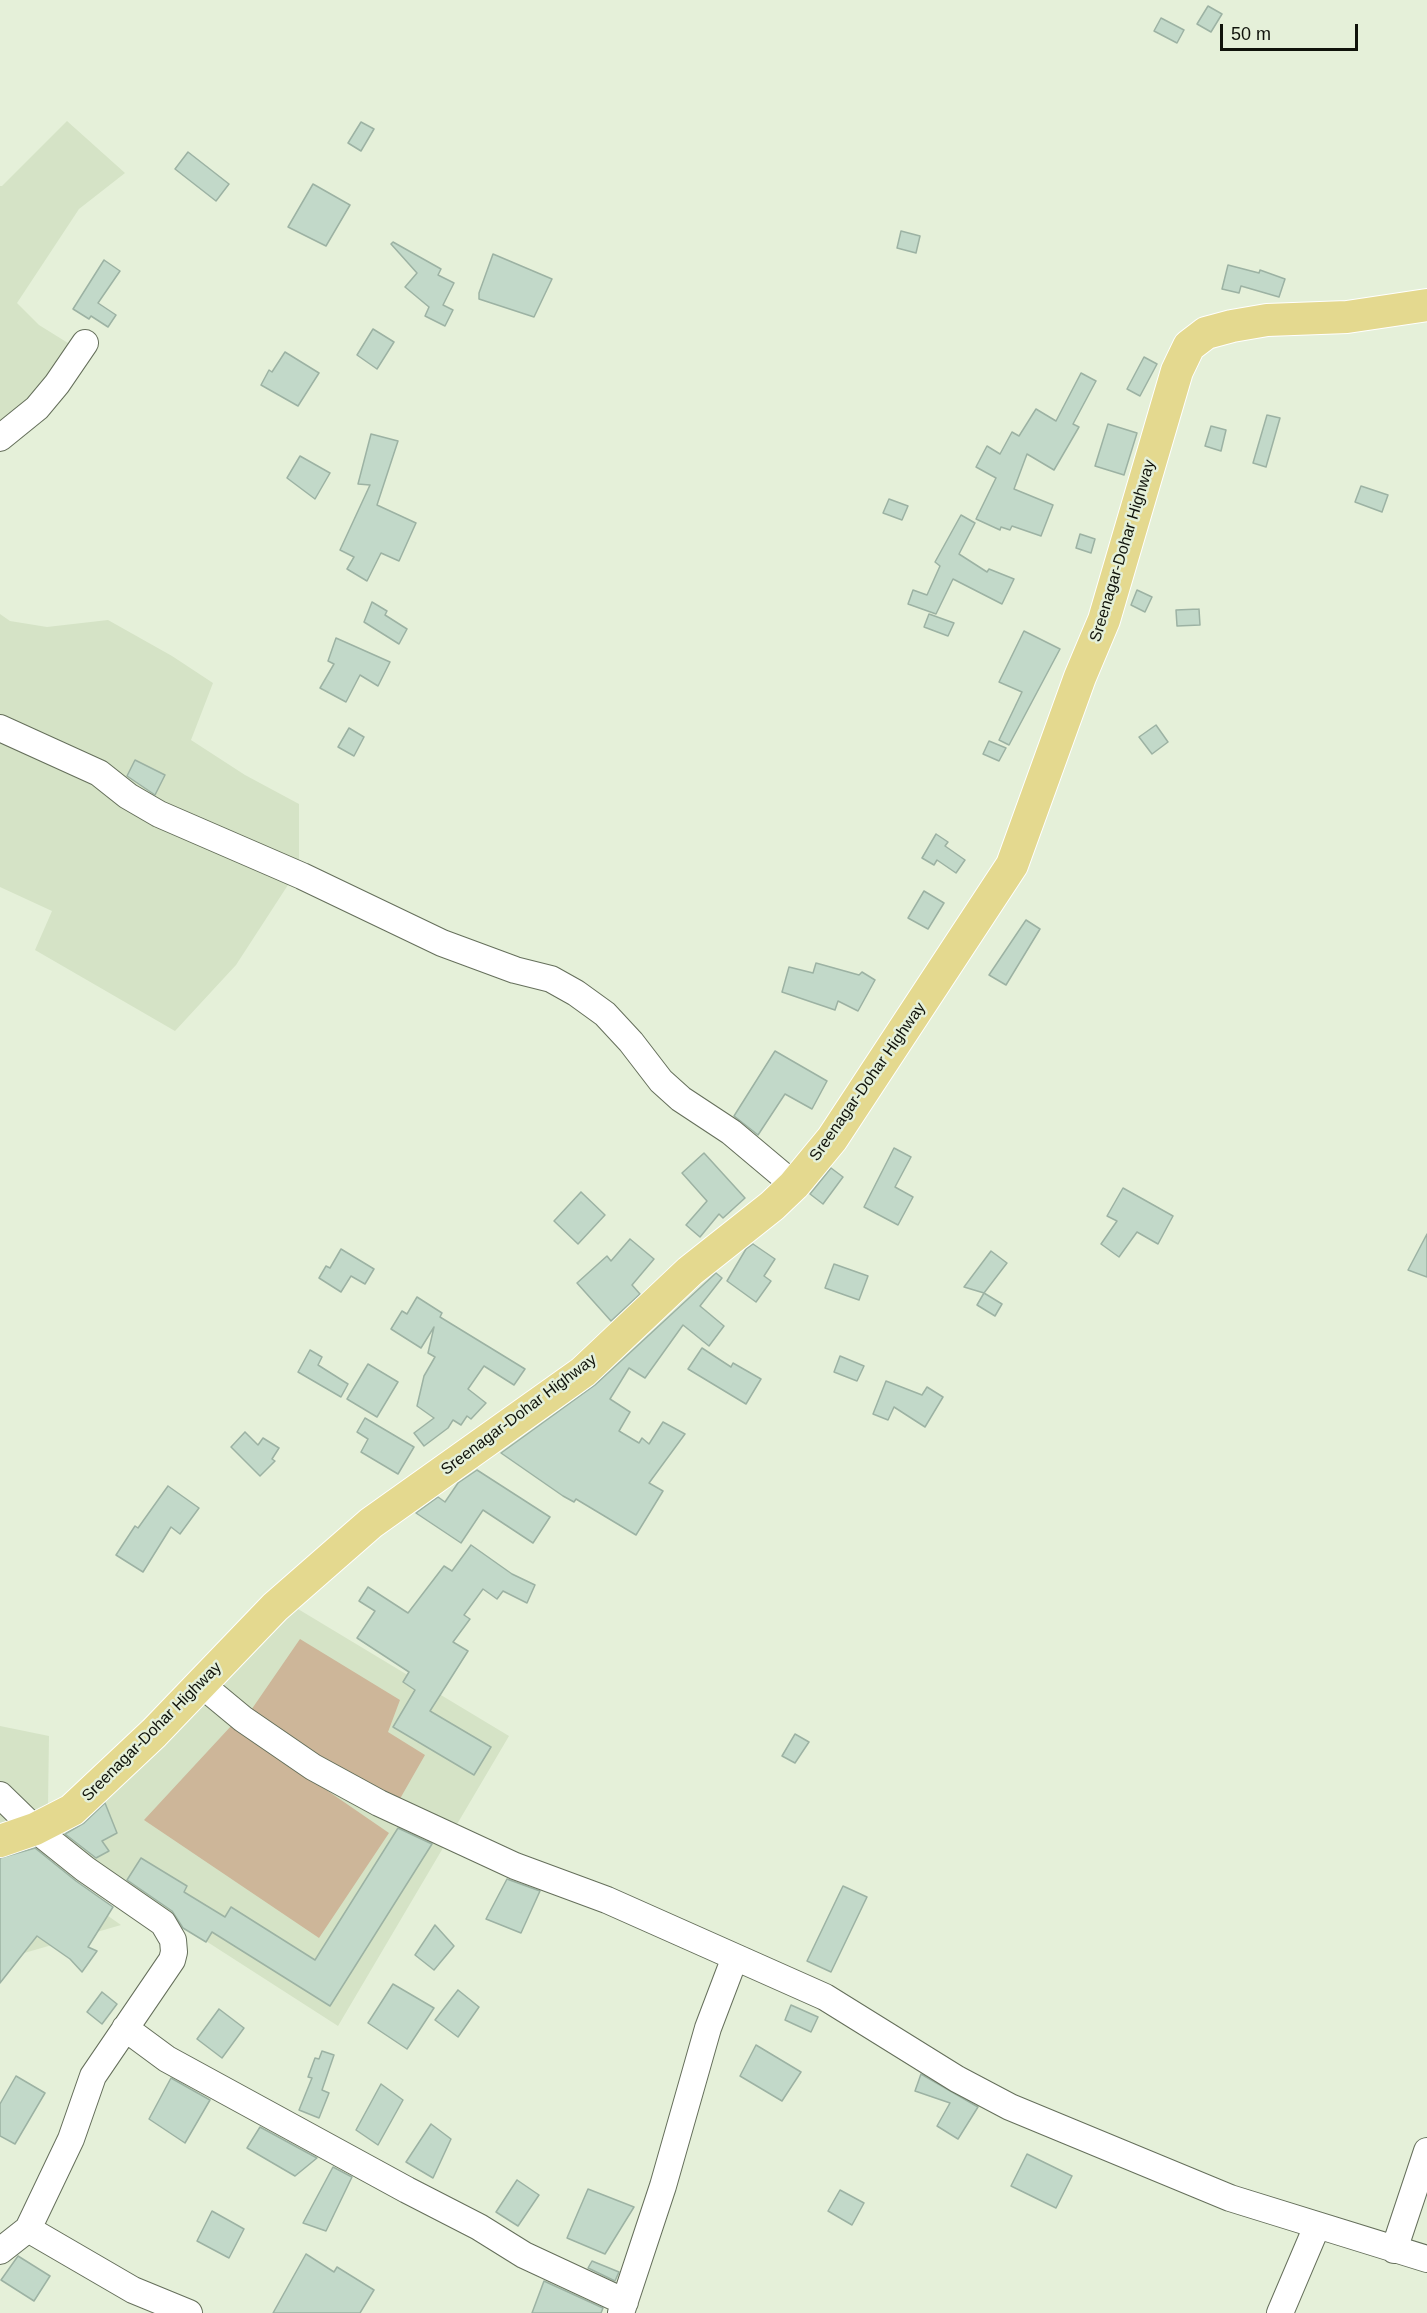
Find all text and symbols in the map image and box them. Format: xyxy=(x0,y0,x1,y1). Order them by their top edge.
scale bar xyxy=(1223,12,1361,50)
text: 50 m xyxy=(1231,24,1271,44)
street label: Sreenagar-Dohar Highway xyxy=(1086,458,1160,644)
street label: Sreenagar-Dohar Highway xyxy=(806,999,930,1165)
street label: Sreenagar-Dohar Highway xyxy=(438,1350,600,1480)
street label: Sreenagar-Dohar Highway xyxy=(78,1658,226,1806)

